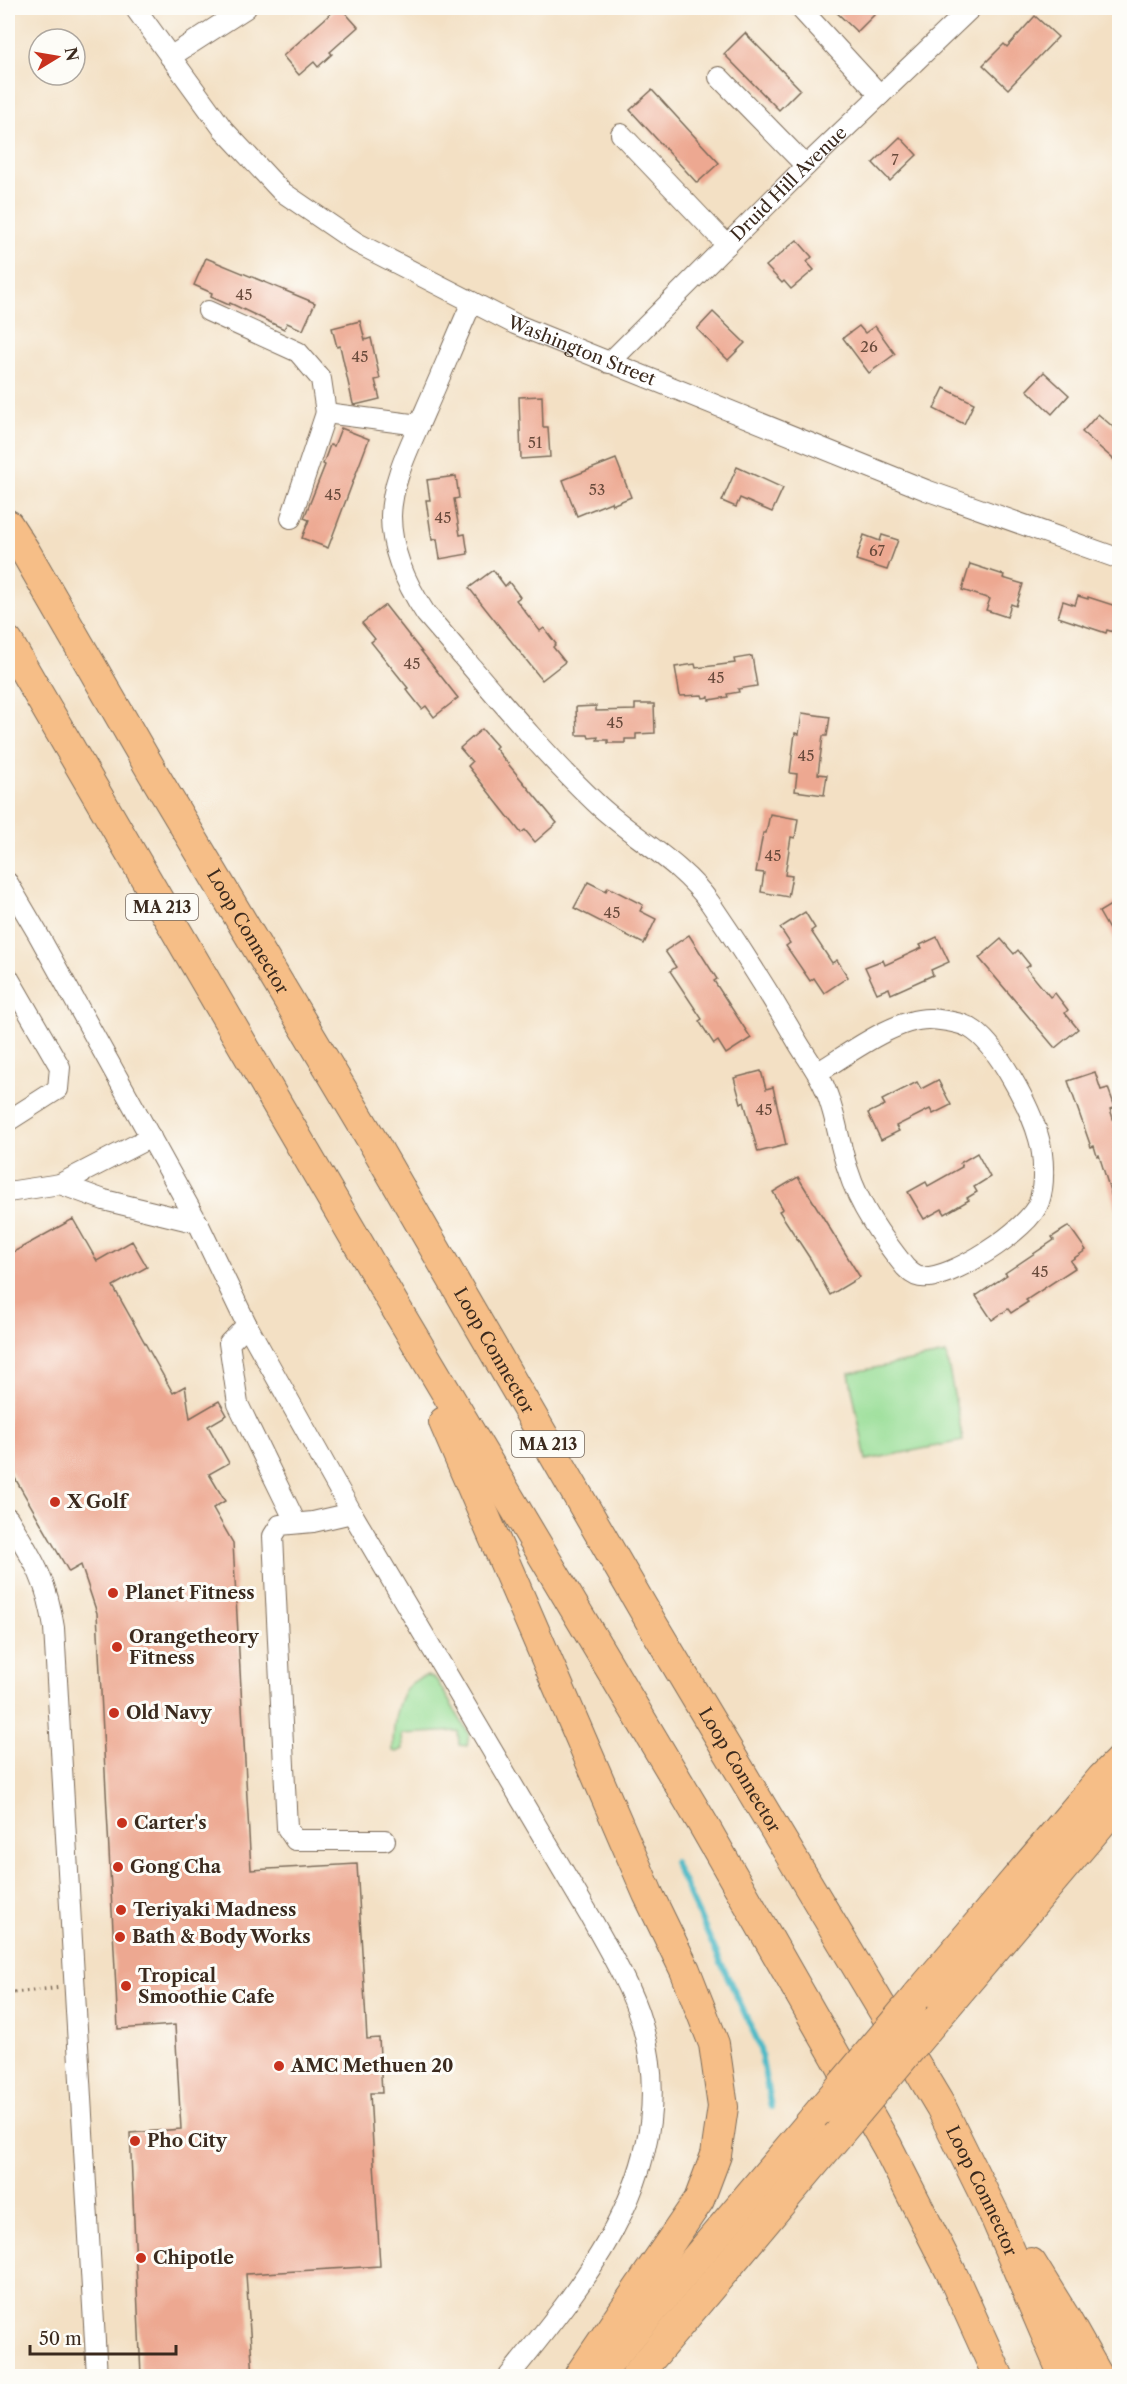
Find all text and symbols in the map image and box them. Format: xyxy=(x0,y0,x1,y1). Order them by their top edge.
north arrow xyxy=(27,27,87,87)
text: N xyxy=(61,45,83,63)
street label: Druid Hill Avenue xyxy=(726,122,852,246)
house number: 7 xyxy=(891,150,899,169)
house number: 45 xyxy=(236,285,252,304)
street label: Washington Street xyxy=(503,311,659,391)
house number: 26 xyxy=(860,337,878,356)
house number: 45 xyxy=(352,347,368,366)
house number: 51 xyxy=(528,433,543,452)
house number: 53 xyxy=(589,480,605,499)
house number: 45 xyxy=(325,485,341,504)
house number: 45 xyxy=(435,508,451,527)
house number: 67 xyxy=(869,541,886,560)
house number: 45 xyxy=(404,654,420,673)
house number: 45 xyxy=(708,668,724,687)
house number: 45 xyxy=(607,713,623,732)
house number: 45 xyxy=(798,746,814,765)
house number: 45 xyxy=(765,846,781,865)
street label: Loop Connector xyxy=(202,865,294,999)
road number: MA 213 xyxy=(126,894,198,920)
house number: 45 xyxy=(604,903,620,922)
house number: 45 xyxy=(756,1100,772,1119)
house number: 45 xyxy=(1032,1262,1048,1281)
street label: Loop Connector xyxy=(449,1284,539,1418)
road number: MA 213 xyxy=(512,1431,584,1457)
place label: X Golf xyxy=(66,1491,129,1513)
marker: X Golf xyxy=(48,1495,62,1509)
place label: Planet Fitness xyxy=(125,1582,255,1604)
marker: Planet Fitness xyxy=(106,1586,120,1600)
place label: Orangetheory Fitness xyxy=(129,1626,259,1669)
marker: Orangetheory Fitness xyxy=(110,1640,124,1654)
place label: Old Navy xyxy=(126,1702,212,1724)
street label: Loop Connector xyxy=(694,1703,786,1837)
marker: Old Navy xyxy=(107,1706,121,1720)
place label: Carter's xyxy=(134,1812,207,1834)
marker: Carter's xyxy=(115,1816,129,1830)
place label: Gong Cha xyxy=(130,1856,222,1878)
marker: Gong Cha xyxy=(111,1860,125,1874)
place label: Teriyaki Madness xyxy=(133,1899,296,1921)
marker: Teriyaki Madness xyxy=(114,1903,128,1917)
place label: Bath & Body Works xyxy=(132,1926,311,1948)
marker: Bath & Body Works xyxy=(113,1930,127,1944)
place label: Tropical Smoothie Cafe xyxy=(138,1965,275,2008)
marker: Tropical Smoothie Cafe xyxy=(119,1979,133,1993)
place label: AMC Methuen 20 xyxy=(290,2055,453,2077)
marker: AMC Methuen 20 xyxy=(272,2059,286,2073)
street label: Loop Connector xyxy=(941,2122,1022,2260)
place label: Pho City xyxy=(147,2130,228,2152)
marker: Pho City xyxy=(128,2134,142,2148)
place label: Chipotle xyxy=(153,2247,234,2269)
marker: Chipotle xyxy=(134,2251,148,2265)
scale bar xyxy=(30,2318,176,2356)
text: 50 m xyxy=(39,2328,82,2350)

